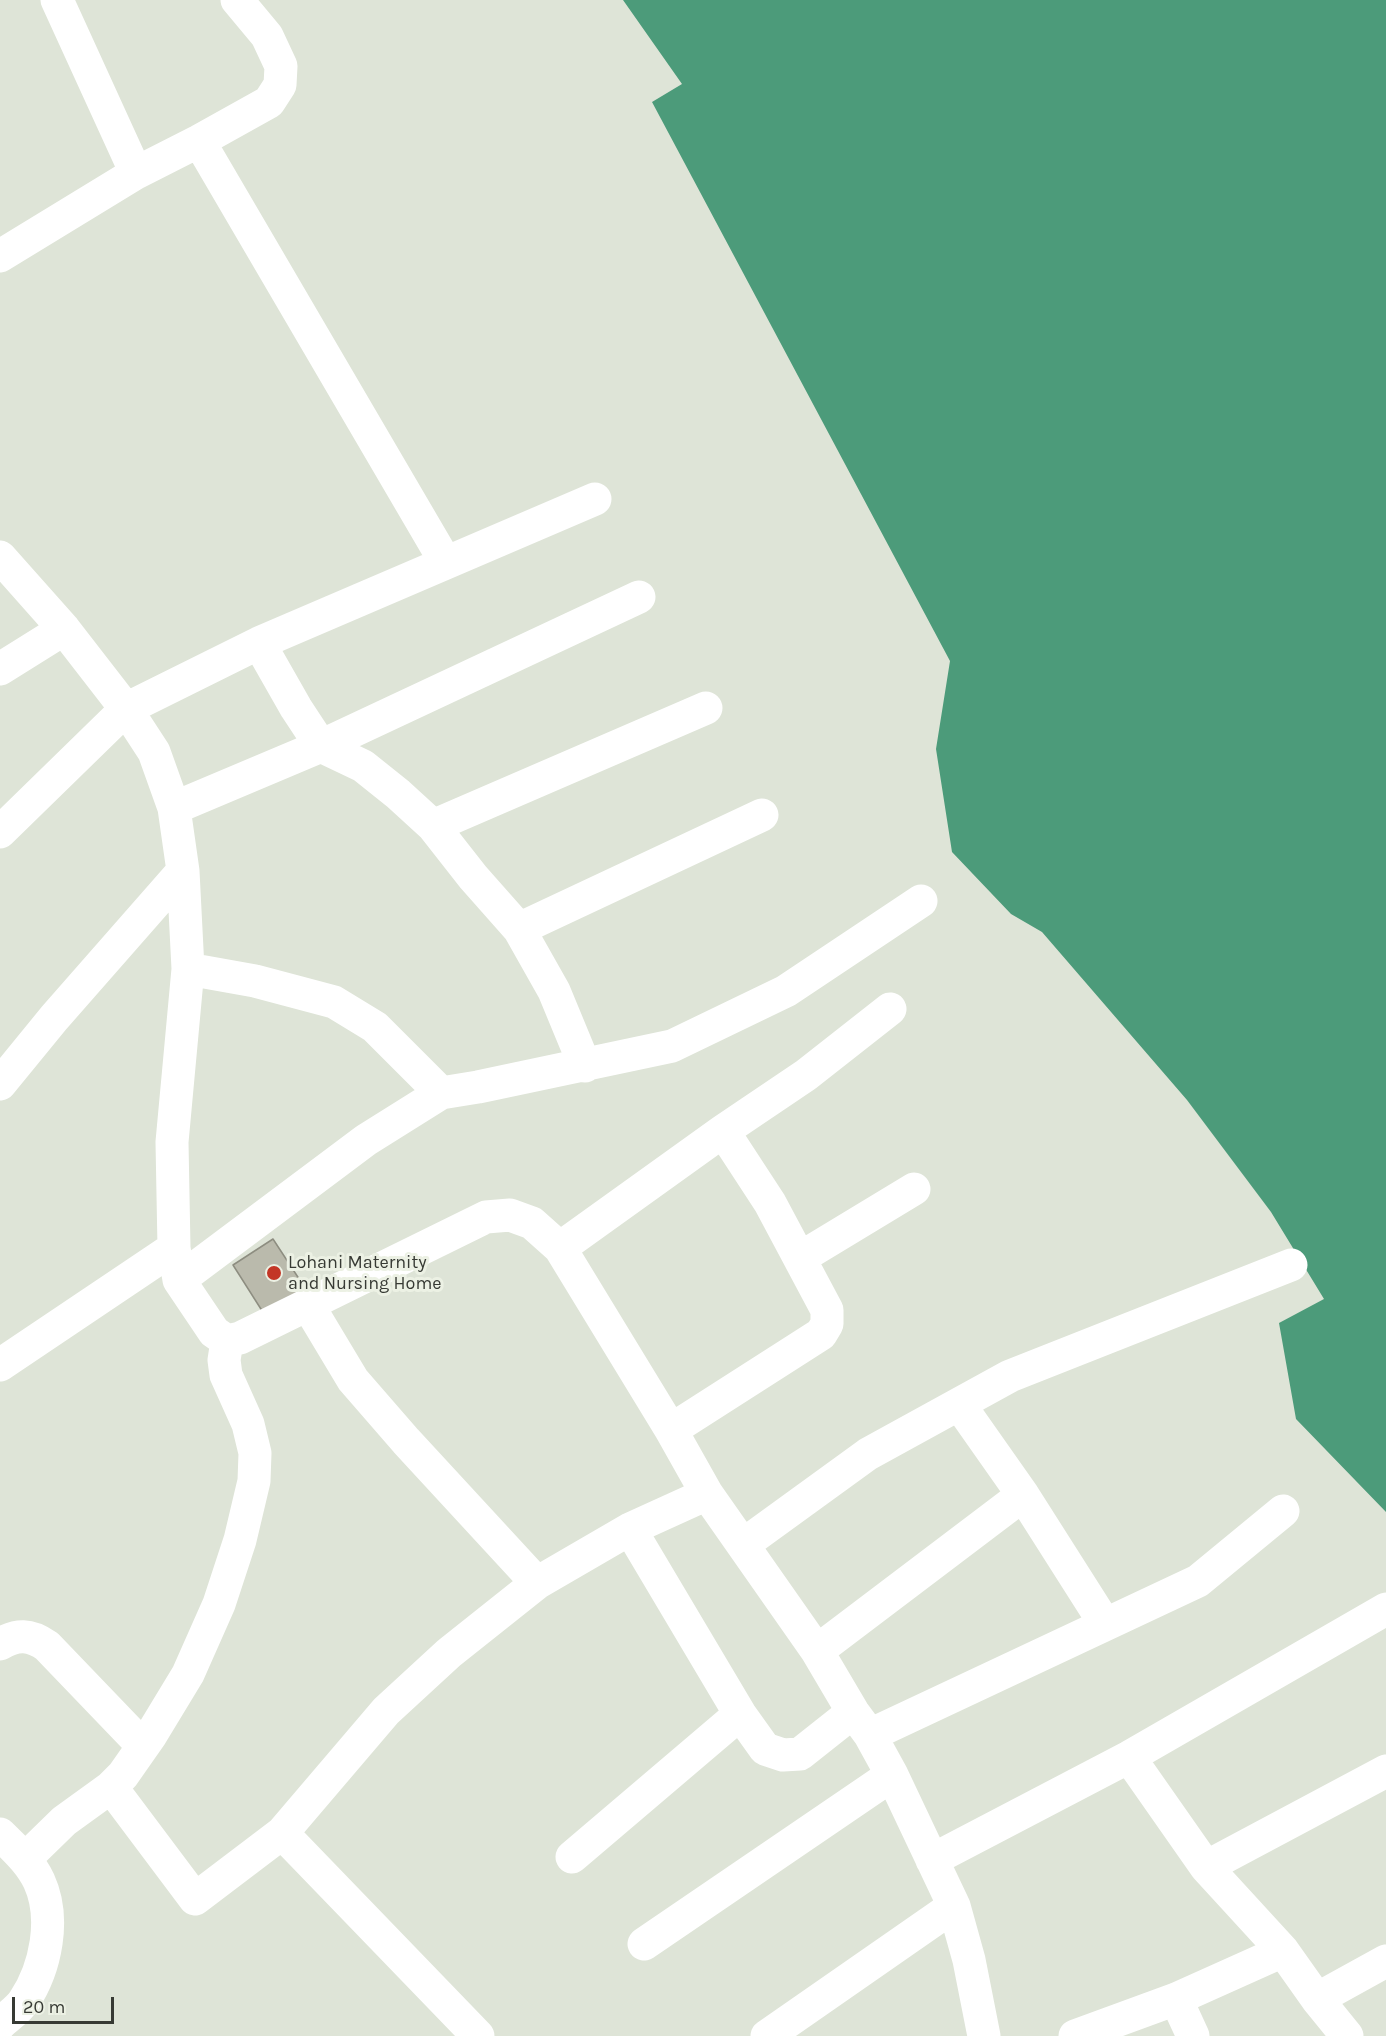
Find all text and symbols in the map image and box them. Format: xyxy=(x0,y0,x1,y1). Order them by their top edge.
place label: Lohani Maternity and Nursing Home xyxy=(288,1252,442,1294)
marker: Lohani Maternity and Nursing Home xyxy=(265,1264,283,1282)
scale bar xyxy=(15,1985,117,2023)
text: 20 m xyxy=(23,1996,65,2018)

